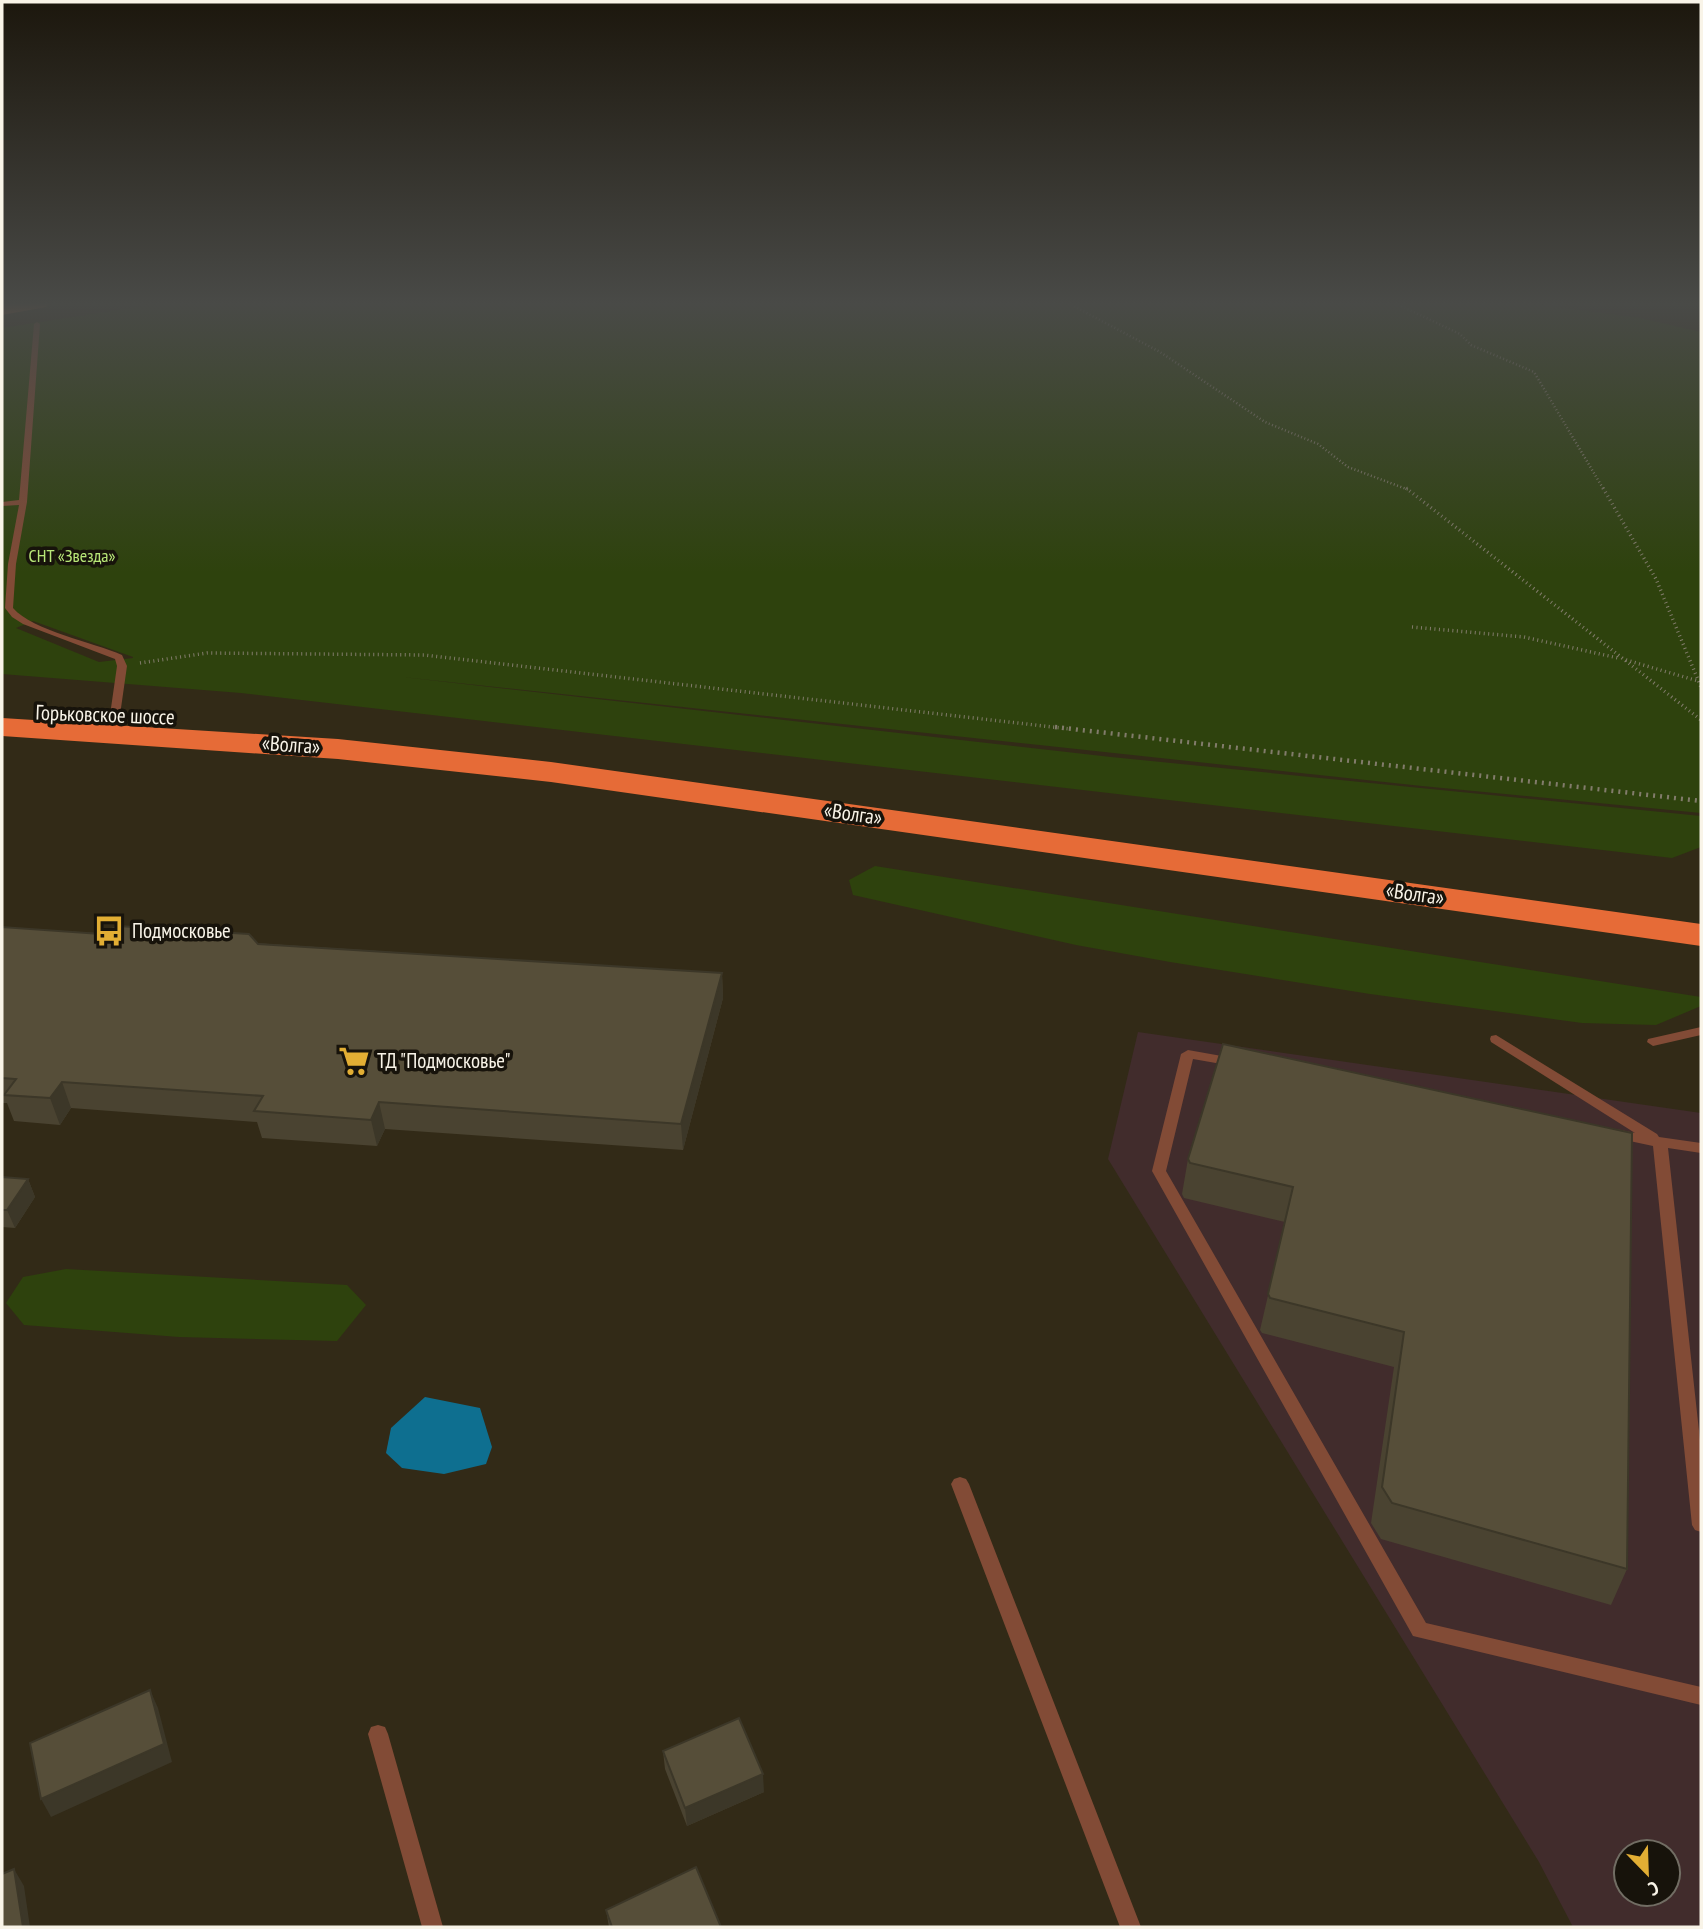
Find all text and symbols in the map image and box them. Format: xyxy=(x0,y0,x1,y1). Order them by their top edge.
park label: СНТ «Звезда» xyxy=(29,544,116,567)
street label: Горьковское шоссе xyxy=(35,699,175,730)
street label: «Волга» xyxy=(261,729,321,760)
street label: «Волга» xyxy=(822,796,884,831)
street label: «Волга» xyxy=(1384,876,1446,911)
bus stop icon: Подмосковье xyxy=(92,914,126,948)
place label: Подмосковье xyxy=(132,917,231,944)
supermarket icon: ТД "Подмосковье" xyxy=(337,1044,371,1078)
place label: ТД "Подмосковье" xyxy=(377,1047,511,1074)
north arrow xyxy=(1612,1838,1682,1908)
text: С xyxy=(1645,1876,1662,1902)

